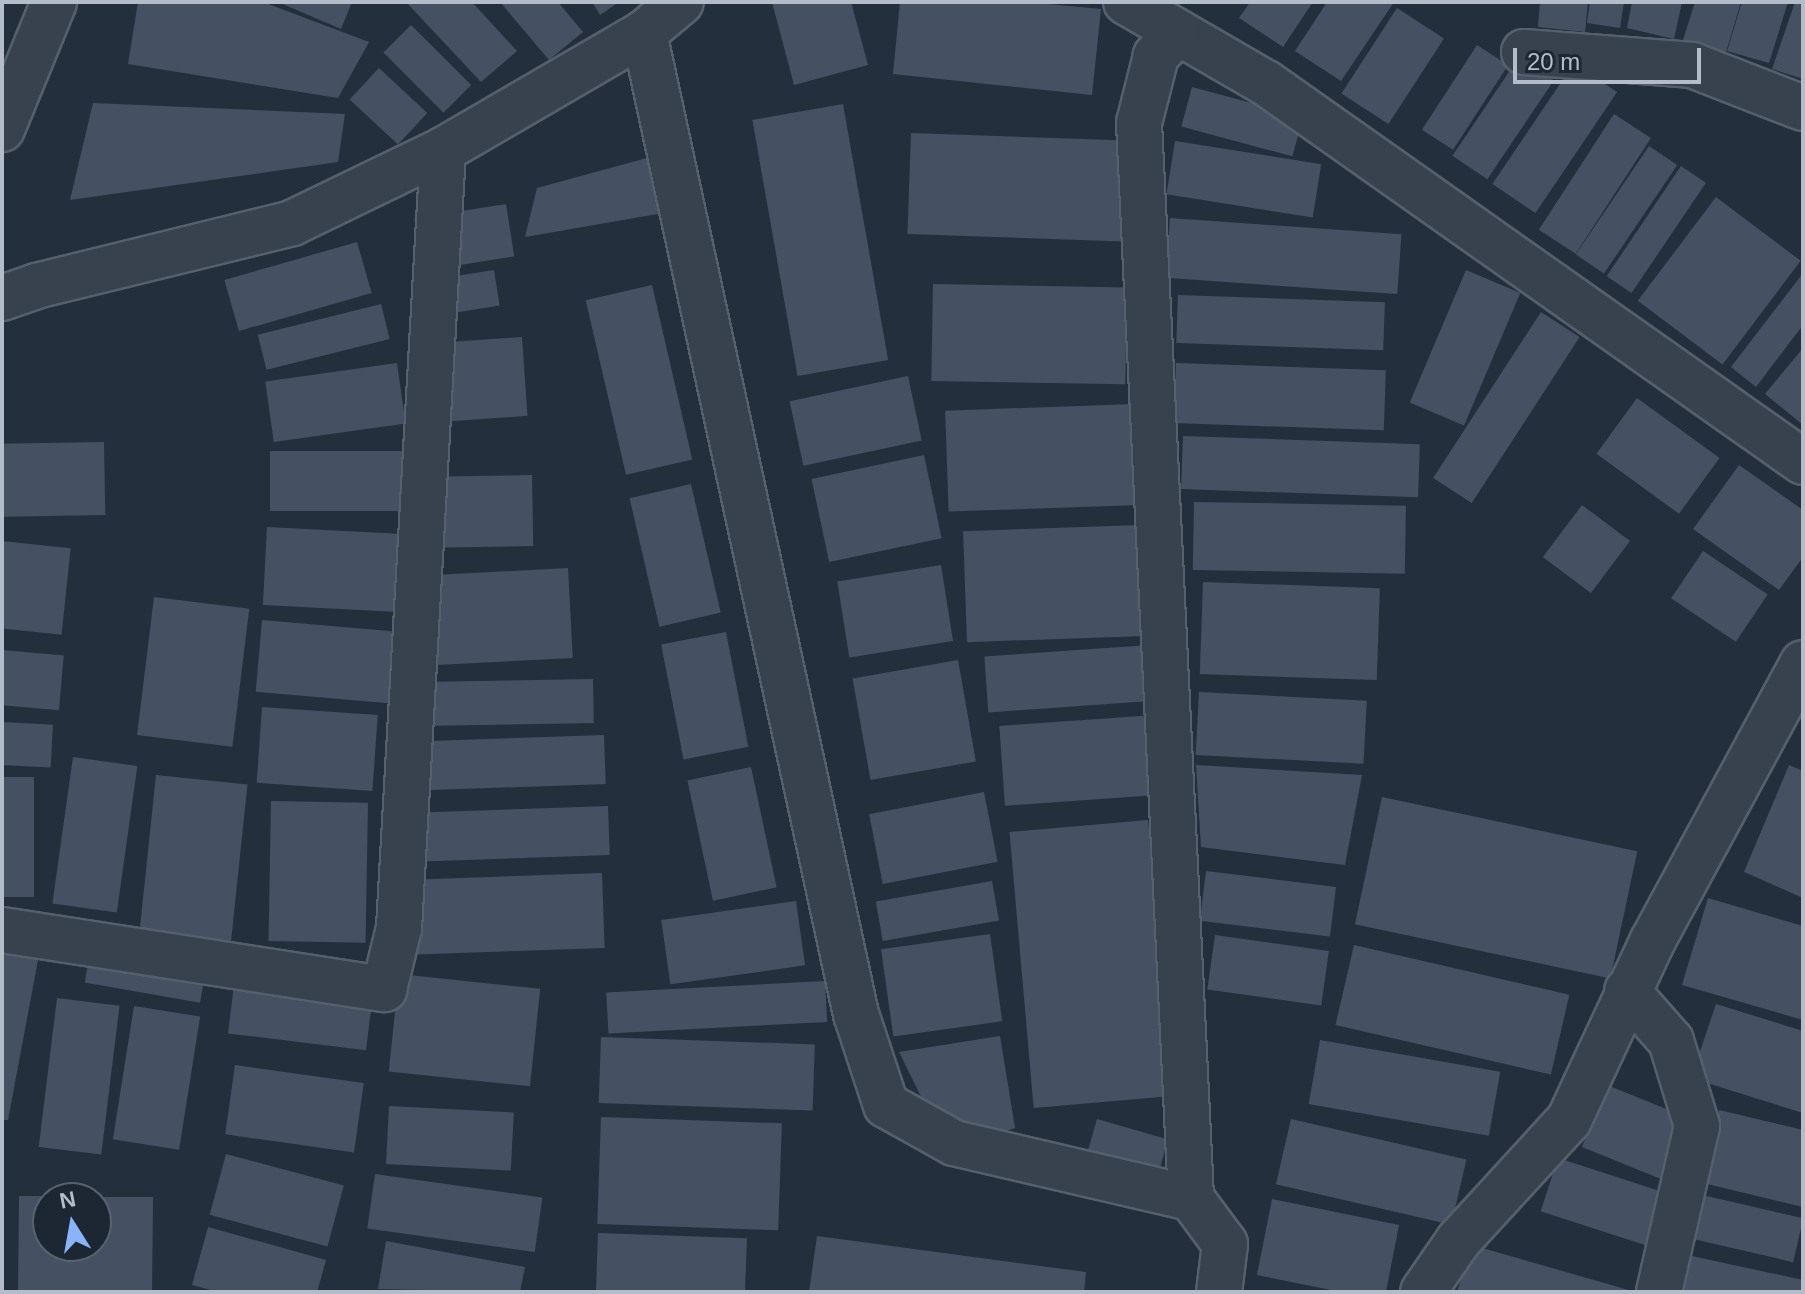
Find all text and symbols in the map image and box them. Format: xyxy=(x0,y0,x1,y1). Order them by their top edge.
scale bar xyxy=(1517,32,1705,82)
text: 20 m xyxy=(1527,48,1580,75)
north arrow xyxy=(32,1182,112,1262)
text: N xyxy=(58,1186,78,1214)

